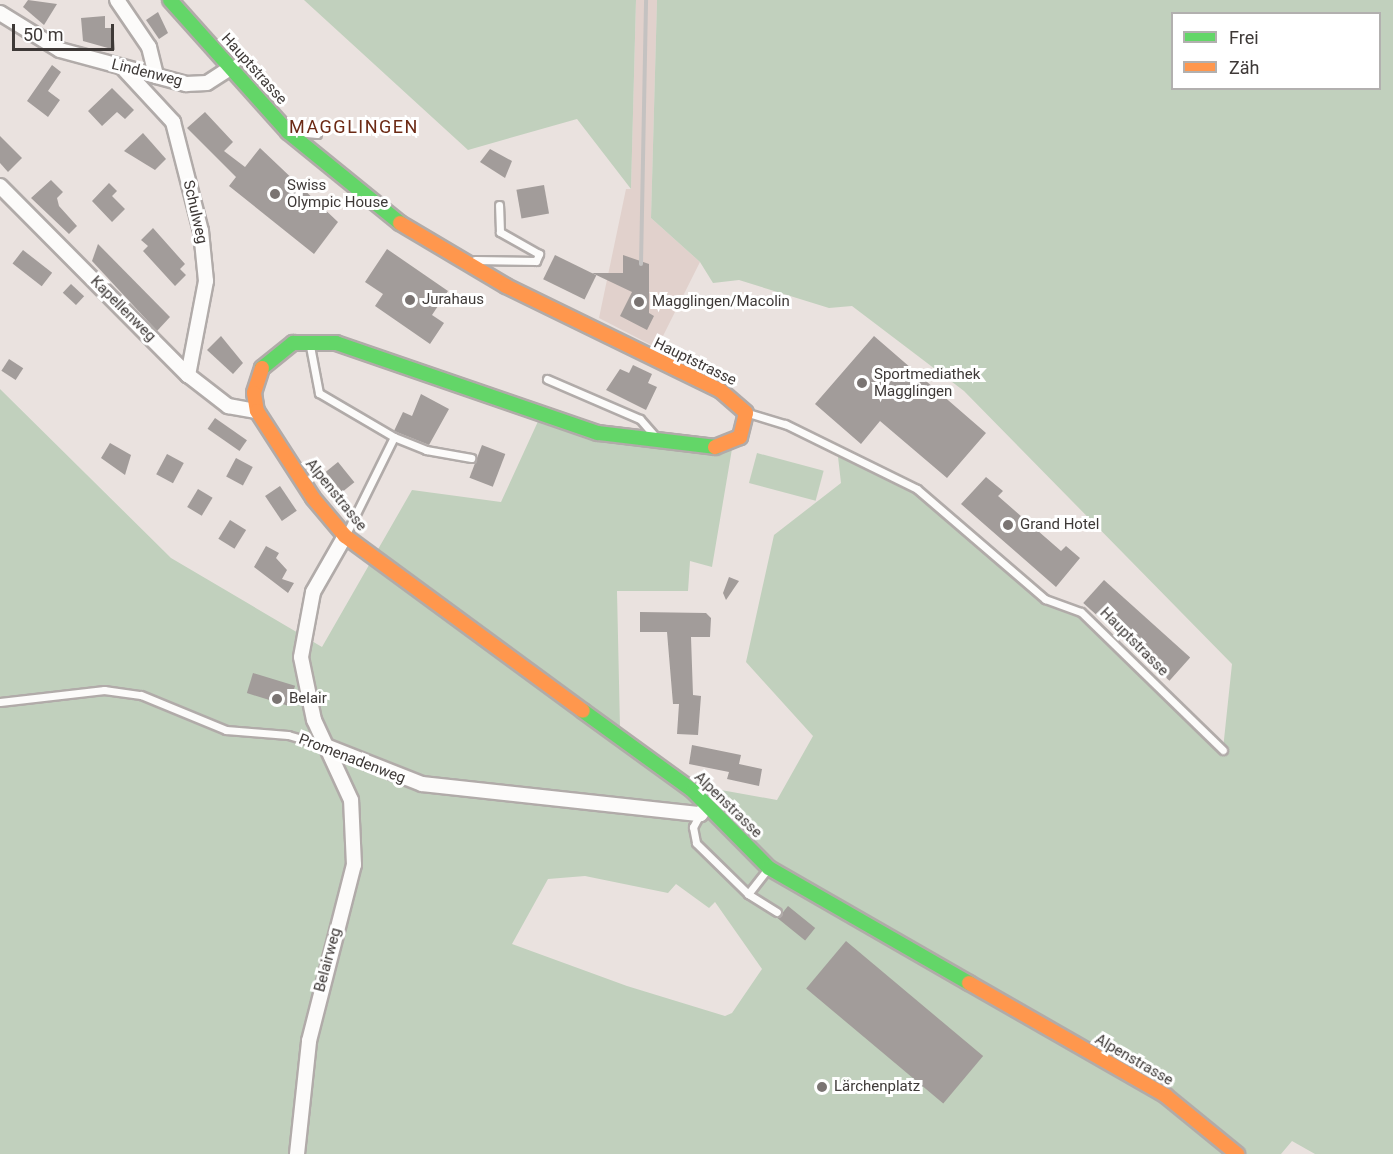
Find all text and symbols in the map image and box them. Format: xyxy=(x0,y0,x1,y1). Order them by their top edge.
scale bar xyxy=(15,12,117,50)
legend xyxy=(1171,12,1381,90)
text: 50 m xyxy=(23,24,63,45)
text: Frei xyxy=(1229,27,1259,48)
street label: Hauptstrasse xyxy=(217,30,291,108)
street label: Lindenweg xyxy=(110,56,184,90)
text: Zäh xyxy=(1229,57,1260,78)
district label: MAGGLINGEN xyxy=(289,116,419,138)
place label: Swiss Olympic House xyxy=(287,176,388,211)
street label: Schulweg xyxy=(179,179,211,245)
marker: Swiss Olympic House xyxy=(268,187,282,201)
street label: Kapellenweg xyxy=(87,273,159,345)
place label: Jurahaus xyxy=(422,291,484,309)
marker: Jurahaus xyxy=(403,293,417,307)
marker: Magglingen/Macolin xyxy=(630,293,648,311)
place label: Magglingen/Macolin xyxy=(652,293,790,311)
street label: Hauptstrasse xyxy=(651,334,739,390)
place label: Sportmediathek Magglingen xyxy=(874,365,980,400)
marker: Sportmediathek Magglingen xyxy=(855,376,869,390)
street label: Alpenstrasse xyxy=(302,455,370,535)
place label: Grand Hotel xyxy=(1020,516,1099,534)
marker: Grand Hotel xyxy=(1001,518,1015,532)
street label: Hauptstrasse xyxy=(1096,604,1172,680)
place label: Belair xyxy=(289,690,327,708)
marker: Belair xyxy=(270,692,284,706)
street label: Promenadenweg xyxy=(296,730,408,788)
street label: Alpenstrasse xyxy=(690,768,766,842)
street label: Belairweg xyxy=(311,926,345,994)
street label: Alpenstrasse xyxy=(1092,1030,1176,1090)
place label: Lärchenplatz xyxy=(834,1078,920,1096)
marker: Lärchenplatz xyxy=(815,1080,829,1094)

